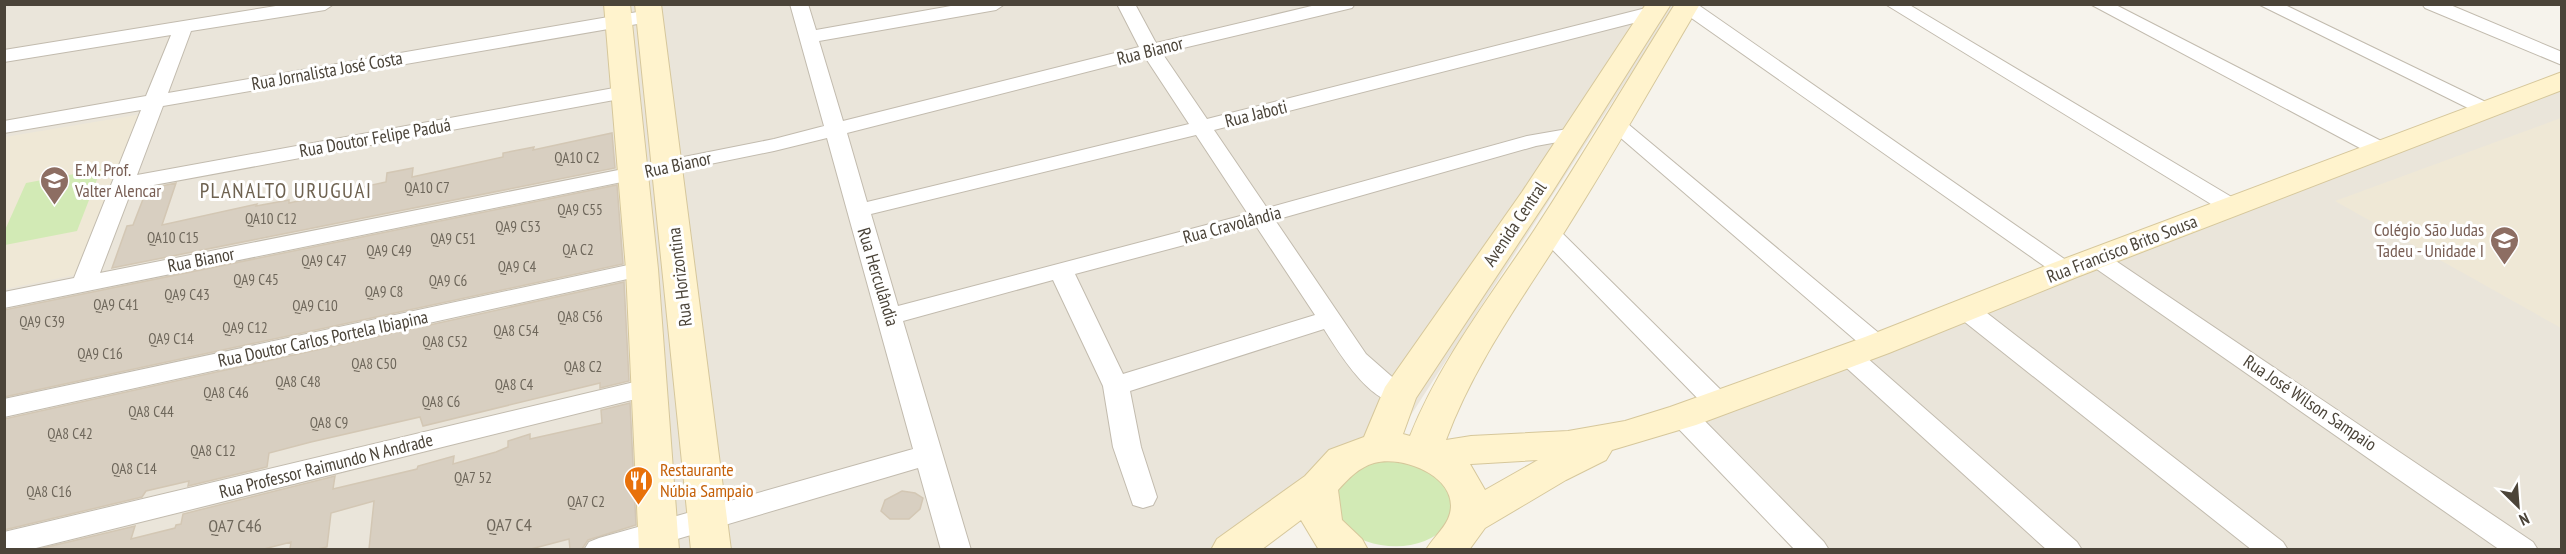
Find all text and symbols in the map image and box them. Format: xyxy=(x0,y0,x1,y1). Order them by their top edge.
street label: Rua Bianor xyxy=(1114,31,1186,70)
street label: Rua Jornalista José Costa xyxy=(250,46,404,95)
street label: Rua Jaboti xyxy=(1222,95,1289,132)
street label: Rua Doutor Felipe Paduá xyxy=(297,113,453,162)
street label: Rua Bianor xyxy=(642,146,713,183)
house number: QA10 C2 xyxy=(554,148,600,167)
place label: E.M. Prof. Valter Alencar xyxy=(74,158,161,202)
school or university icon: E.M. Prof. Valter Alencar xyxy=(38,164,70,206)
street label: Avenida Central xyxy=(1478,176,1552,271)
district label: PLANALTO URUGUAI xyxy=(200,177,372,204)
house number: QA10 C7 xyxy=(404,178,450,197)
house number: QA9 C55 xyxy=(557,200,603,219)
street label: Rua Cravolândia xyxy=(1180,200,1283,249)
house number: QA10 C12 xyxy=(245,209,297,228)
street label: Rua Francisco Brito Sousa xyxy=(2043,209,2200,288)
house number: QA9 C53 xyxy=(495,217,541,236)
place label: Colégio São Judas Tadeu - Unidade I xyxy=(2374,218,2484,262)
school or university icon: Colégio São Judas Tadeu - Unidade I xyxy=(2489,224,2521,266)
street label: Rua Herculândia xyxy=(853,225,904,329)
street label: Rua Horizontina xyxy=(662,226,697,328)
house number: QA10 C15 xyxy=(147,228,199,247)
house number: QA9 C51 xyxy=(430,229,476,248)
house number: QA C2 xyxy=(562,240,594,259)
house number: QA9 C49 xyxy=(366,241,412,260)
street label: Rua Bianor xyxy=(165,242,236,277)
house number: QA9 C47 xyxy=(301,251,347,270)
house number: QA9 C4 xyxy=(498,257,537,276)
house number: QA9 C45 xyxy=(233,270,279,289)
house number: QA9 C6 xyxy=(429,271,468,290)
house number: QA9 C8 xyxy=(365,282,403,301)
house number: QA9 C43 xyxy=(164,285,210,304)
house number: QA9 C41 xyxy=(93,295,139,314)
house number: QA9 C10 xyxy=(292,296,338,315)
street label: Rua Doutor Carlos Portela Ibiapina xyxy=(216,305,430,372)
house number: QA8 C56 xyxy=(557,307,603,326)
house number: QA9 C39 xyxy=(19,312,65,331)
house number: QA9 C12 xyxy=(222,318,268,337)
house number: QA8 C54 xyxy=(493,321,539,340)
house number: QA9 C14 xyxy=(148,329,194,348)
house number: QA8 C52 xyxy=(422,332,468,351)
house number: QA9 C16 xyxy=(77,344,123,363)
street label: Rua José Wilson Sampaio xyxy=(2239,350,2381,456)
house number: QA8 C50 xyxy=(351,354,397,373)
house number: QA8 C2 xyxy=(564,357,602,376)
house number: QA8 C48 xyxy=(275,372,321,391)
house number: QA8 C4 xyxy=(495,375,534,394)
house number: QA8 C46 xyxy=(203,383,249,402)
house number: QA8 C6 xyxy=(422,392,461,411)
house number: QA8 C44 xyxy=(128,402,174,421)
house number: QA8 C9 xyxy=(310,413,348,432)
house number: QA8 C42 xyxy=(47,424,93,443)
street label: Rua Professor Raimundo N Andrade xyxy=(217,428,435,503)
house number: QA8 C12 xyxy=(190,441,236,460)
place label: Restaurante Núbia Sampaio xyxy=(660,458,754,502)
house number: QA8 C14 xyxy=(111,459,157,478)
restaurant icon: Restaurante Núbia Sampaio xyxy=(623,464,655,506)
house number: QA7 52 xyxy=(454,468,492,487)
north arrow xyxy=(2488,476,2548,536)
house number: QA8 C16 xyxy=(26,482,72,501)
house number: QA7 C2 xyxy=(567,492,605,511)
text: N xyxy=(2516,509,2532,530)
house number: QA7 C4 xyxy=(486,513,532,536)
house number: QA7 C46 xyxy=(208,514,262,537)

